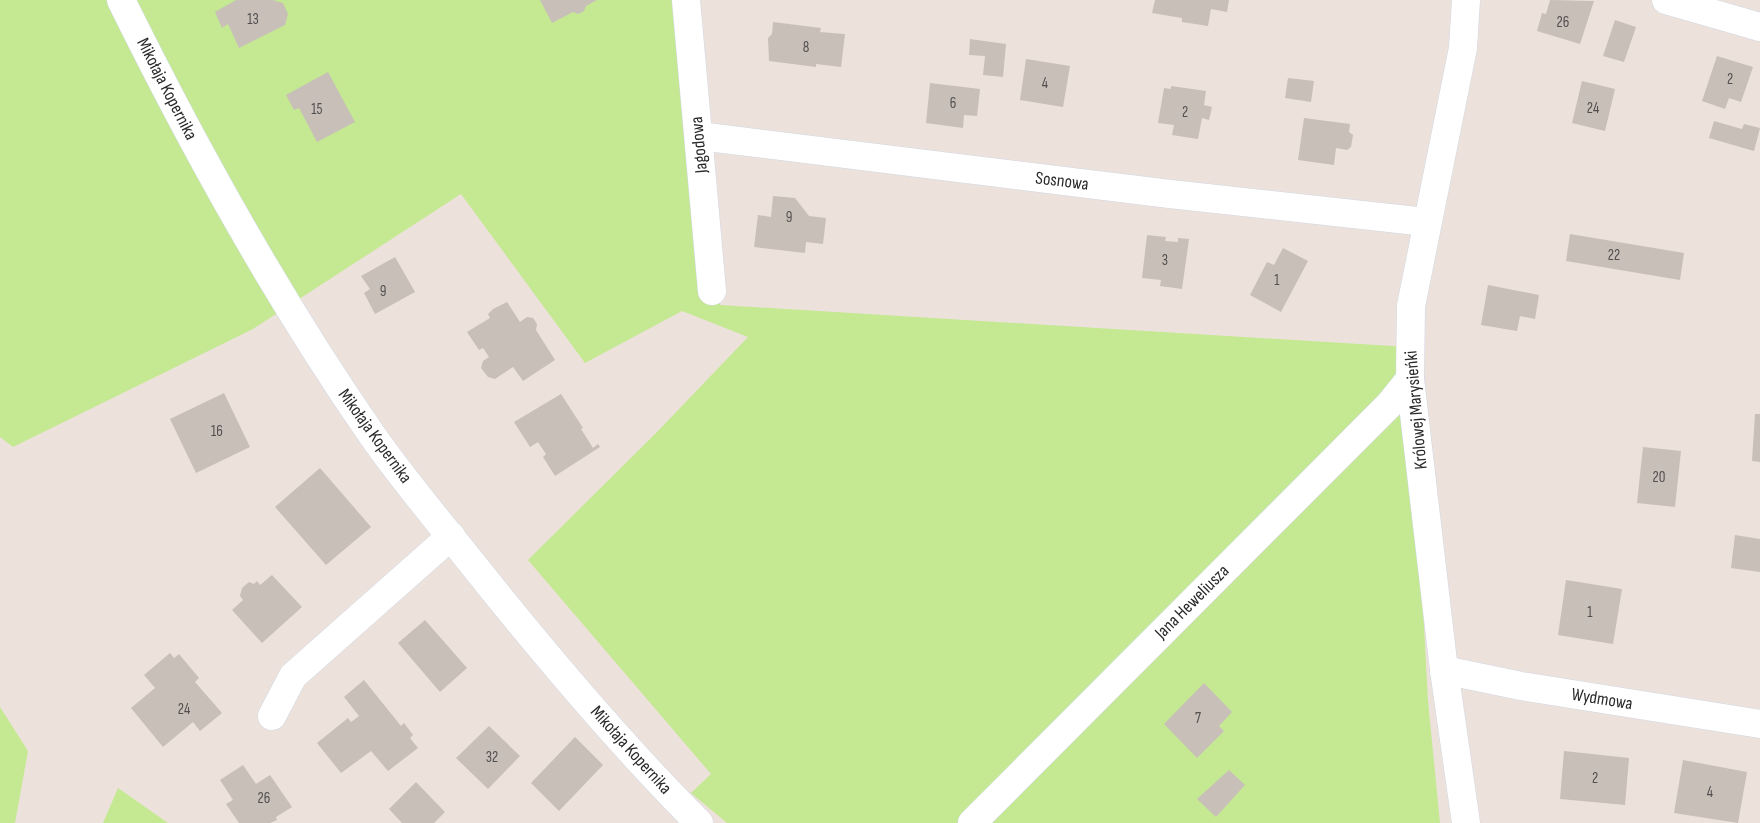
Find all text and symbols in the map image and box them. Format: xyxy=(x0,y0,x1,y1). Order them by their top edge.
house number: 13 xyxy=(247,10,259,29)
house number: 26 xyxy=(1557,13,1569,32)
street label: Mikołaja Kopernika xyxy=(132,35,202,143)
house number: 8 xyxy=(803,38,809,57)
house number: 2 xyxy=(1727,70,1733,89)
house number: 4 xyxy=(1042,74,1048,93)
house number: 6 xyxy=(950,94,956,113)
house number: 24 xyxy=(1587,99,1599,118)
house number: 15 xyxy=(311,100,323,119)
house number: 2 xyxy=(1182,103,1188,122)
street label: Jagodowa xyxy=(686,116,712,175)
street label: Sosnowa xyxy=(1034,167,1090,195)
house number: 9 xyxy=(786,208,792,227)
house number: 22 xyxy=(1608,246,1620,265)
house number: 3 xyxy=(1162,251,1168,270)
house number: 1 xyxy=(1274,271,1280,290)
house number: 9 xyxy=(380,282,386,301)
street label: Królowej Marysieńki xyxy=(1400,350,1432,470)
street label: Mikołaja Kopernika xyxy=(334,385,416,487)
house number: 16 xyxy=(211,422,223,441)
house number: 20 xyxy=(1653,468,1665,487)
street label: Jana Heweliusza xyxy=(1150,561,1233,644)
house number: 1 xyxy=(1587,603,1593,622)
street label: Wydmowa xyxy=(1570,684,1634,714)
house number: 24 xyxy=(178,700,190,719)
street label: Mikołaja Kopernika xyxy=(586,702,676,798)
house number: 7 xyxy=(1195,709,1201,728)
house number: 32 xyxy=(486,748,498,767)
house number: 2 xyxy=(1592,769,1598,788)
house number: 4 xyxy=(1707,783,1713,802)
house number: 26 xyxy=(258,789,270,808)

